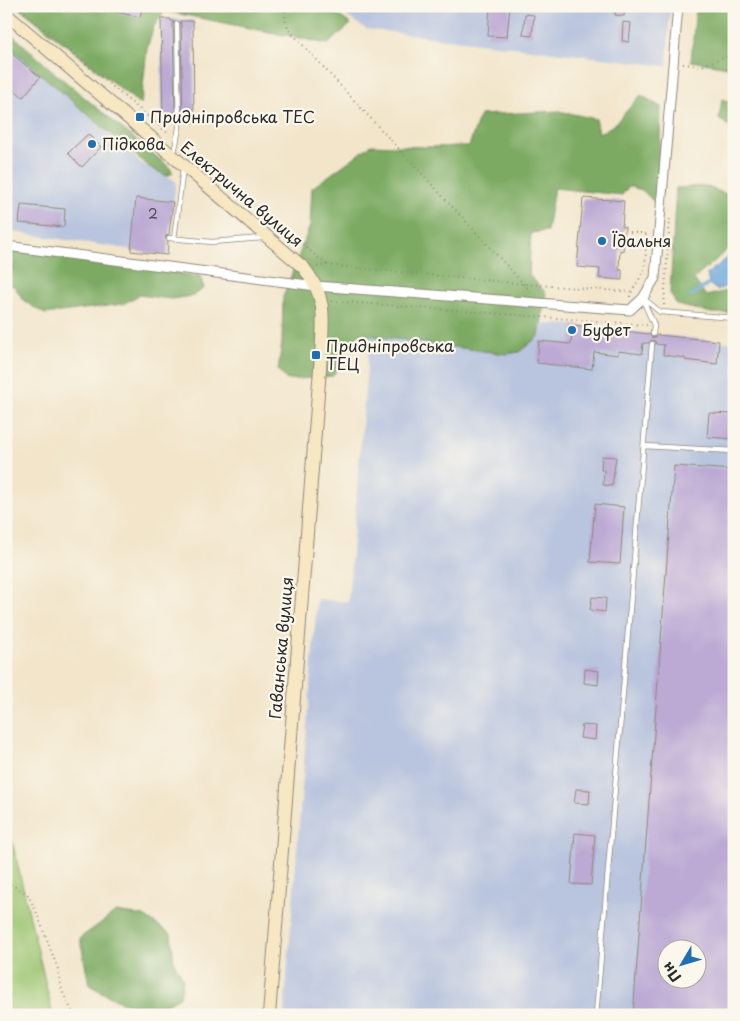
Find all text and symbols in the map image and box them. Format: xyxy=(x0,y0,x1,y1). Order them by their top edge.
place label: Придніпровська ТЕС xyxy=(150,104,315,128)
marker: Придніпровська ТЕС xyxy=(134,111,146,123)
place label: Підкова xyxy=(102,131,165,155)
street label: Електрична вулиця xyxy=(176,135,309,252)
marker: Підкова xyxy=(86,138,98,150)
house number: 2 xyxy=(148,203,158,224)
place label: Їдальня xyxy=(612,228,671,252)
marker: Їдальня xyxy=(596,235,608,247)
place label: Буфет xyxy=(582,317,631,341)
marker: Буфет xyxy=(566,324,578,336)
place label: Придніпровська ТЕЦ xyxy=(326,333,454,375)
marker: Придніпровська ТЕЦ xyxy=(310,349,322,361)
street label: Гаванська вулиця xyxy=(262,576,298,720)
north arrow xyxy=(658,938,708,988)
text: Пн xyxy=(657,958,686,987)

